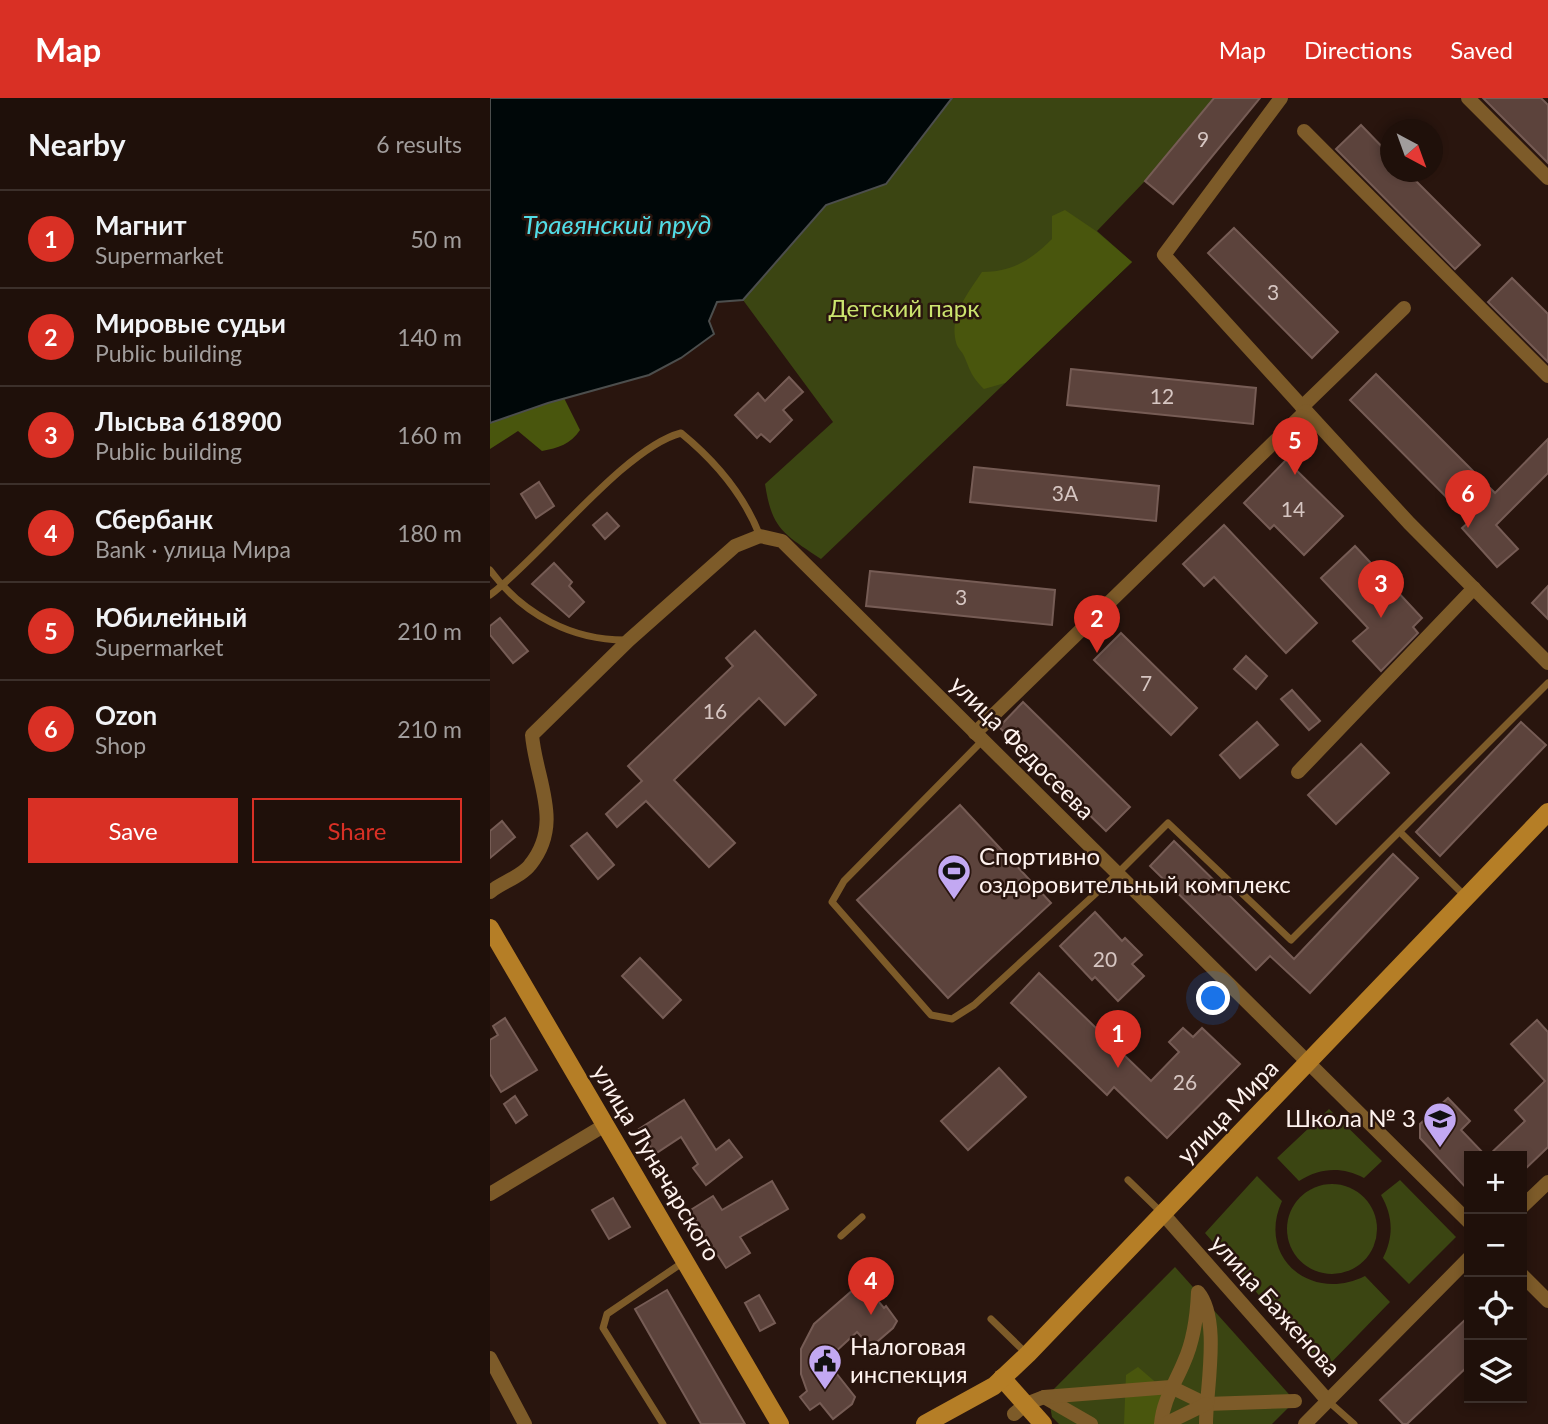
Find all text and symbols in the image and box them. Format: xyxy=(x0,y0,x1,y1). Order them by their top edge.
text: Map xyxy=(35,29,101,69)
text: Map xyxy=(1219,35,1266,64)
text: Directions xyxy=(1304,35,1412,64)
text: Saved xyxy=(1450,35,1513,64)
north arrow xyxy=(1380,119,1443,182)
text: Nearby xyxy=(28,126,126,162)
house number: 9 xyxy=(1197,126,1209,151)
text: 6 results xyxy=(376,130,462,158)
water label: Травянский пруд xyxy=(523,208,711,240)
text: Магнит xyxy=(95,209,187,241)
text: 1 xyxy=(44,225,58,253)
text: 50 m xyxy=(411,225,462,253)
text: Supermarket xyxy=(95,241,224,269)
house number: 3 xyxy=(1267,279,1279,304)
park label: Детский парк xyxy=(828,293,980,322)
text: Мировые судьи xyxy=(95,307,286,339)
text: 2 xyxy=(44,323,58,351)
text: 140 m xyxy=(397,323,462,351)
text: Public building xyxy=(95,339,242,367)
house number: 12 xyxy=(1150,383,1174,408)
text: Лысьва 618900 xyxy=(95,405,282,437)
pin: 5 xyxy=(1272,417,1318,475)
text: 3 xyxy=(44,421,58,449)
text: 160 m xyxy=(397,421,462,449)
text: Public building xyxy=(95,437,242,465)
pin: 6 xyxy=(1445,470,1491,528)
house number: 3А xyxy=(1052,480,1079,505)
house number: 14 xyxy=(1281,496,1305,521)
text: Сбербанк xyxy=(95,503,213,535)
text: 4 xyxy=(44,519,58,547)
text: 180 m xyxy=(397,519,462,547)
text: Bank · улица Мира xyxy=(95,535,291,563)
pin: 3 xyxy=(1358,560,1404,618)
house number: 3 xyxy=(955,584,967,609)
pin: 2 xyxy=(1074,595,1120,653)
text: Юбилейный xyxy=(95,601,247,633)
text: 5 xyxy=(44,617,58,645)
text: 210 m xyxy=(397,617,462,645)
text: Supermarket xyxy=(95,633,224,661)
street label: улица Федосеева xyxy=(945,669,1101,825)
house number: 7 xyxy=(1140,670,1152,695)
house number: 16 xyxy=(703,698,727,723)
text: Ozon xyxy=(95,699,157,731)
text: 6 xyxy=(44,715,58,743)
text: 210 m xyxy=(397,715,462,743)
text: Shop xyxy=(95,731,146,759)
button: Save xyxy=(28,798,238,863)
button: Share xyxy=(252,798,462,863)
place label: Спортивно оздоровительный комплекс xyxy=(979,841,1291,898)
sports icon: Спортивно оздоровительный комплекс xyxy=(935,852,973,901)
house number: 20 xyxy=(1093,946,1117,971)
your location xyxy=(1196,981,1230,1015)
pin: 1 xyxy=(1095,1010,1141,1068)
street label: улица Мира xyxy=(1170,1053,1284,1169)
street label: улица Луначарского xyxy=(587,1059,727,1266)
house number: 26 xyxy=(1173,1069,1197,1094)
school or university icon: Школа № 3 xyxy=(1421,1100,1459,1149)
place label: Школа № 3 xyxy=(1285,1103,1416,1132)
map controls xyxy=(1464,1151,1527,1403)
button: + xyxy=(1464,1151,1527,1214)
button: − xyxy=(1464,1214,1527,1277)
street label: улица Баженова xyxy=(1205,1228,1347,1382)
pin: 4 xyxy=(848,1257,894,1315)
button: locate xyxy=(1464,1277,1527,1340)
place label: Налоговая инспекция xyxy=(850,1331,968,1388)
button: layers xyxy=(1464,1340,1527,1403)
public building icon: Налоговая инспекция xyxy=(806,1342,844,1391)

